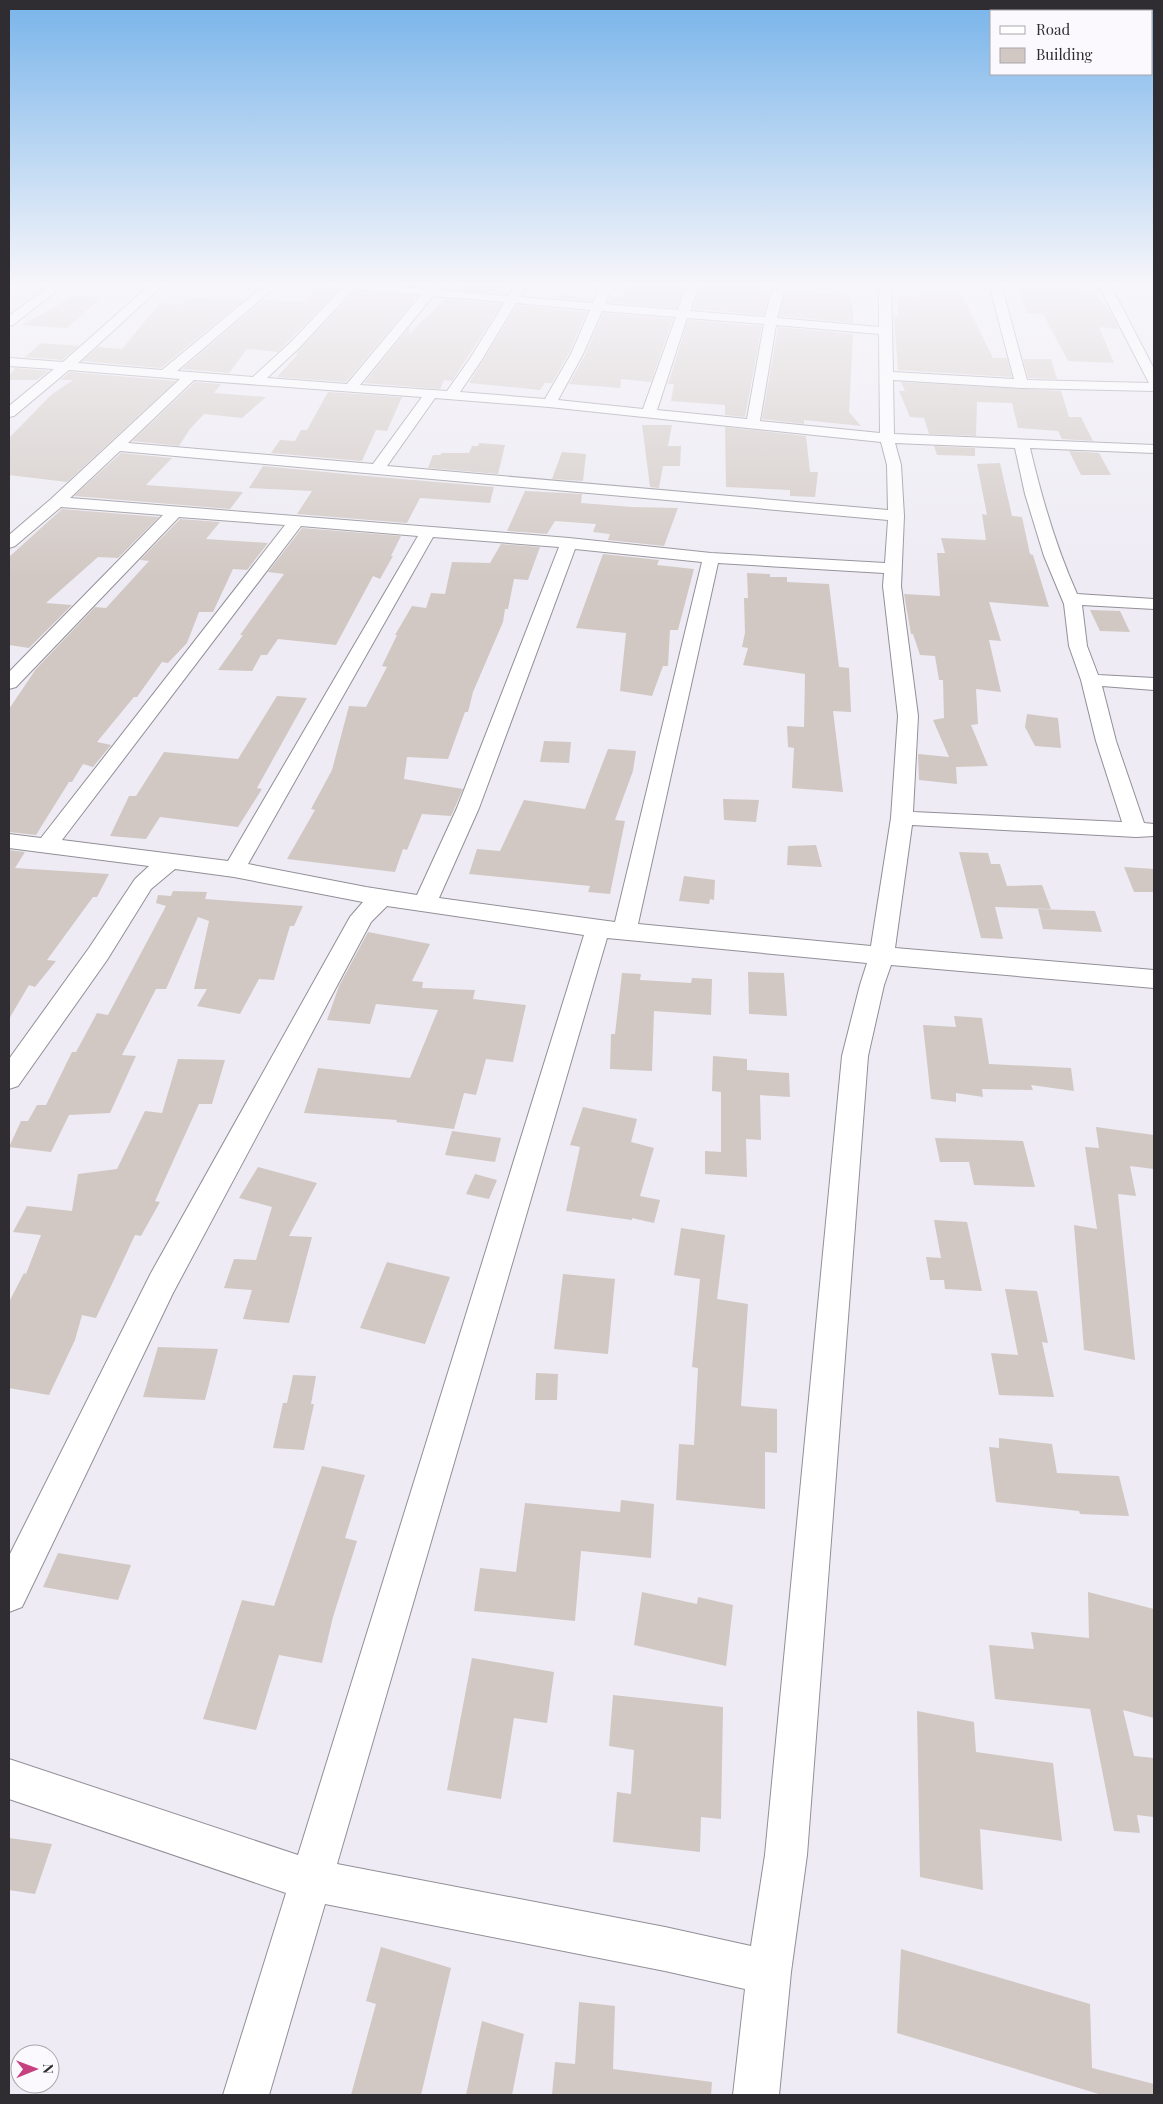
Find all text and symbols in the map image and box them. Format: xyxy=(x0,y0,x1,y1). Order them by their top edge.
legend xyxy=(990,10,1153,75)
text: Road xyxy=(1036,19,1070,39)
text: Building xyxy=(1036,44,1093,64)
north arrow xyxy=(10,2044,60,2094)
text: N xyxy=(39,2064,58,2074)

